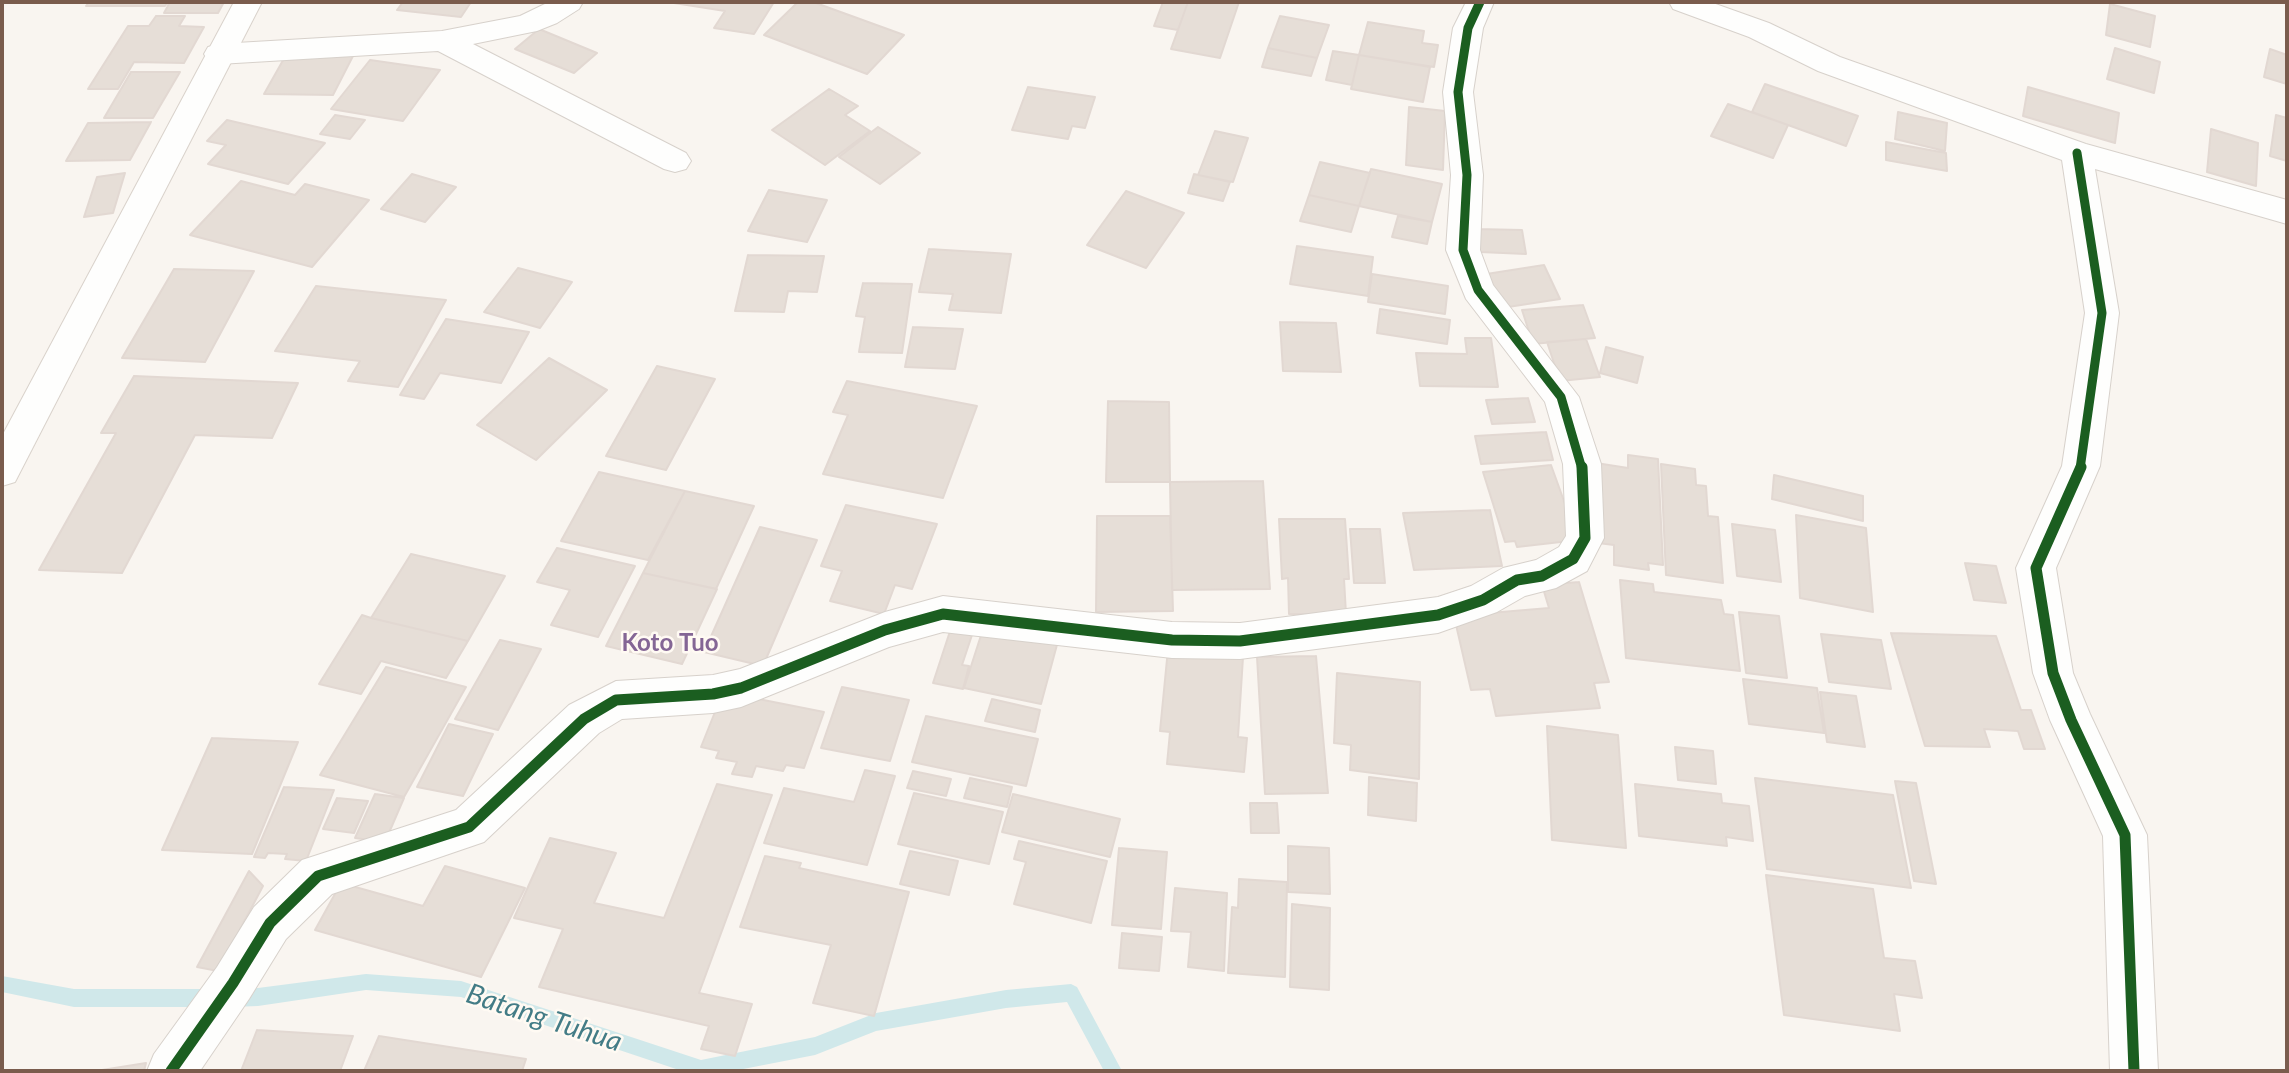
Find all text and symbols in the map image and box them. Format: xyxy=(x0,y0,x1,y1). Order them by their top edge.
district label: Koto Tuo xyxy=(621,629,719,657)
water label: Batang Tuhua xyxy=(462,977,626,1059)

